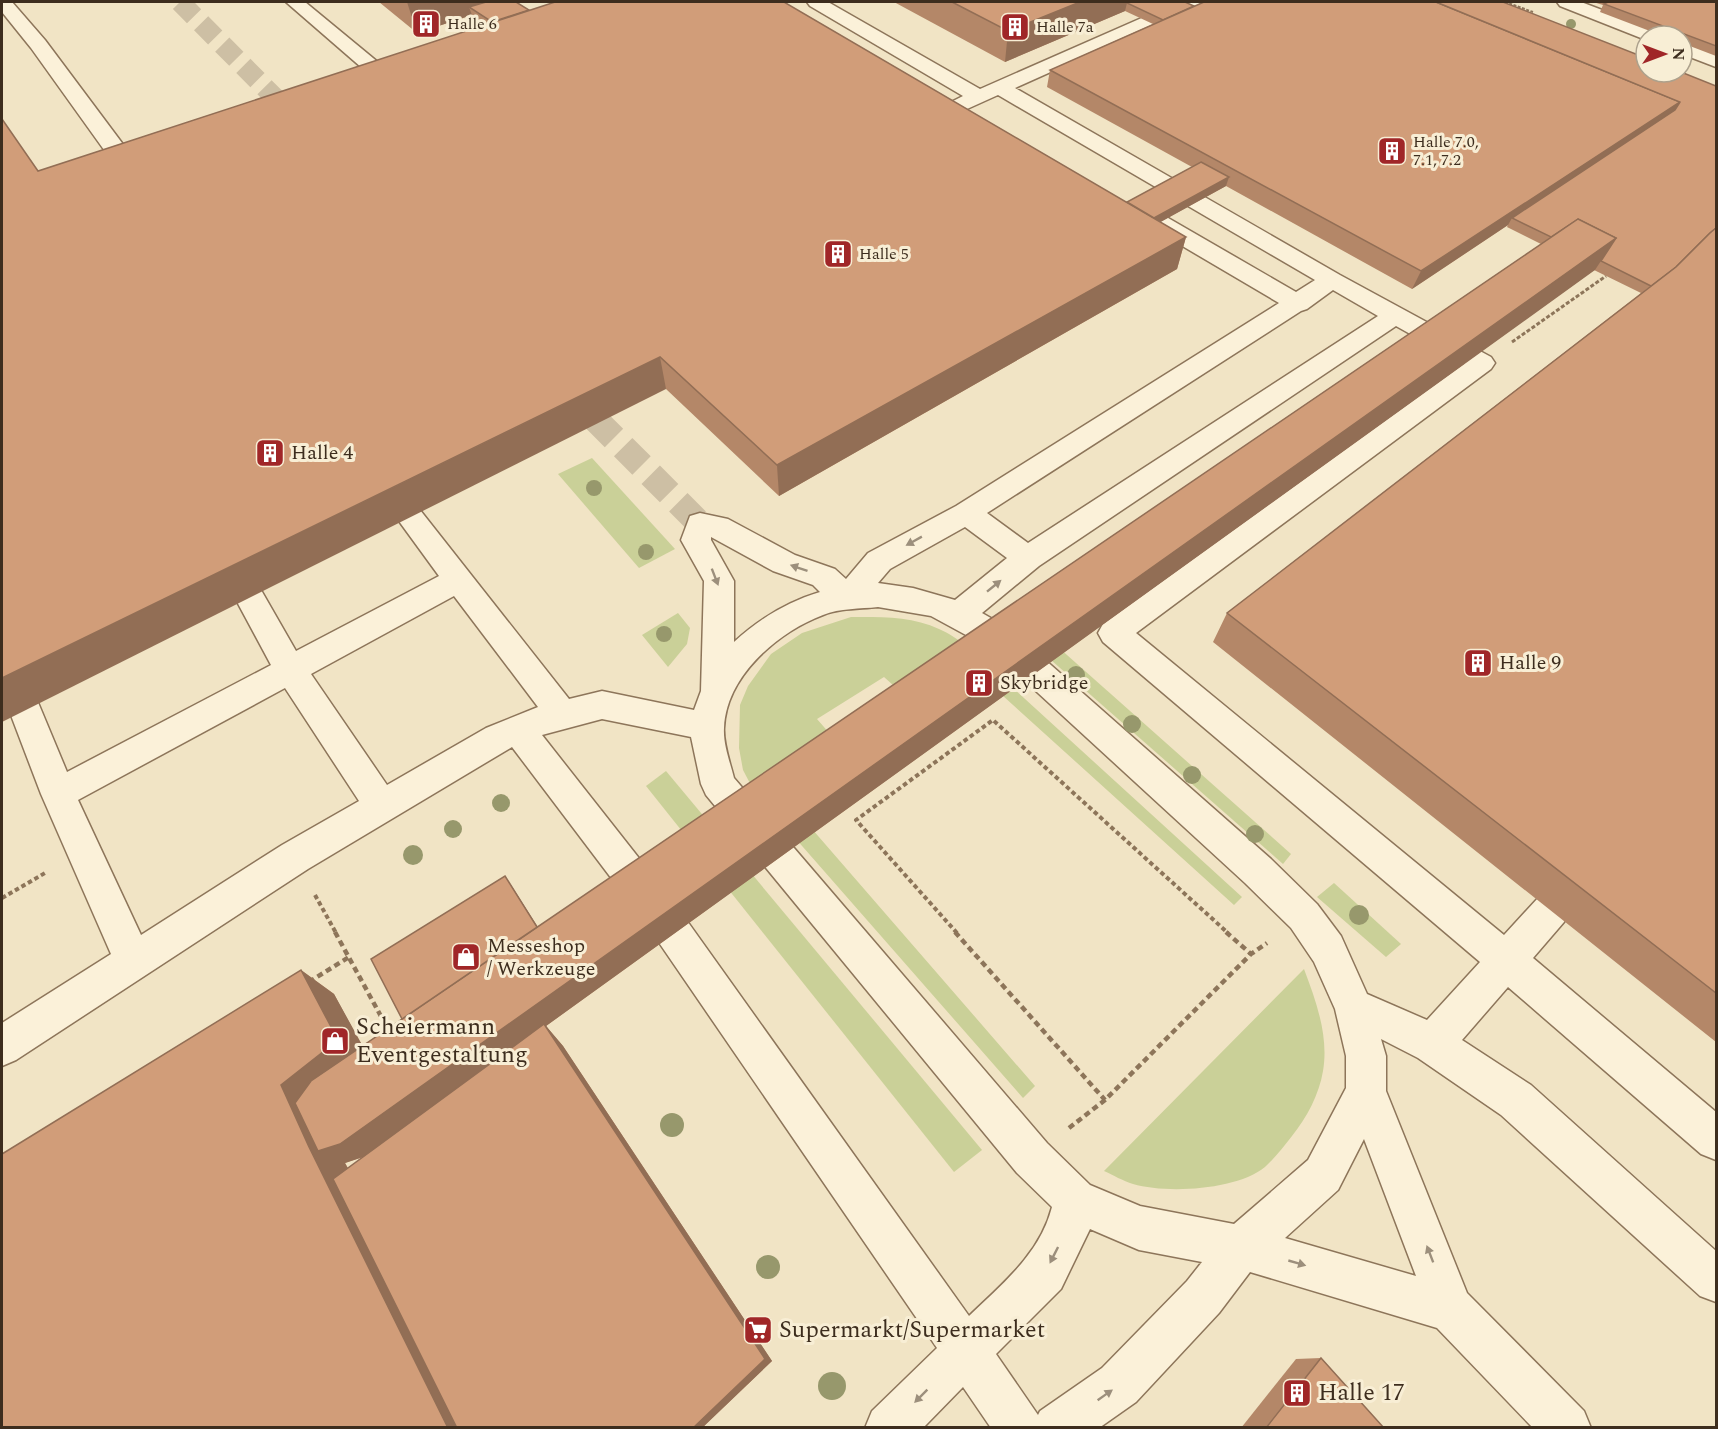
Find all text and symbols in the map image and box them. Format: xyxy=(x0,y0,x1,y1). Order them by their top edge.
building icon: Halle 6 xyxy=(410,8,442,40)
building icon: Halle 7a xyxy=(999,11,1031,43)
place label: Halle 6 xyxy=(447,12,497,36)
place label: Halle 7a xyxy=(1036,15,1094,39)
north arrow xyxy=(1634,24,1694,84)
text: N xyxy=(1666,47,1690,61)
place label: Halle 7.0, 7.1, 7.2 xyxy=(1413,130,1479,172)
building icon: Halle 7.0, 7.1, 7.2 xyxy=(1376,135,1408,167)
building icon: Halle 5 xyxy=(822,238,854,270)
place label: Halle 5 xyxy=(859,242,909,266)
building icon: Halle 4 xyxy=(254,437,286,469)
place label: Halle 4 xyxy=(291,438,353,468)
one-way arrow xyxy=(906,536,923,546)
one-way arrow xyxy=(790,563,808,572)
one-way arrow xyxy=(710,569,720,587)
one-way arrow xyxy=(986,579,1002,592)
building icon: Halle 9 xyxy=(1462,647,1494,679)
place label: Halle 9 xyxy=(1499,648,1561,678)
building icon: Skybridge xyxy=(963,667,995,699)
place label: Skybridge xyxy=(1000,668,1088,698)
place label: Messeshop / Werkzeuge xyxy=(487,931,596,984)
shop icon: Messeshop / Werkzeuge xyxy=(450,941,482,973)
place label: Scheiermann Eventgestaltung xyxy=(356,1009,528,1073)
shop icon: Scheiermann Eventgestaltung xyxy=(319,1025,351,1057)
one-way arrow xyxy=(1425,1245,1434,1263)
one-way arrow xyxy=(1049,1246,1059,1263)
one-way arrow xyxy=(1288,1259,1306,1268)
place label: Supermarkt/Supermarket xyxy=(779,1312,1045,1348)
supermarket icon: Supermarkt/Supermarket xyxy=(742,1314,774,1346)
place label: Halle 17 xyxy=(1318,1375,1405,1411)
building icon: Halle 17 xyxy=(1281,1377,1313,1409)
one-way arrow xyxy=(914,1388,928,1402)
one-way arrow xyxy=(1097,1390,1113,1401)

